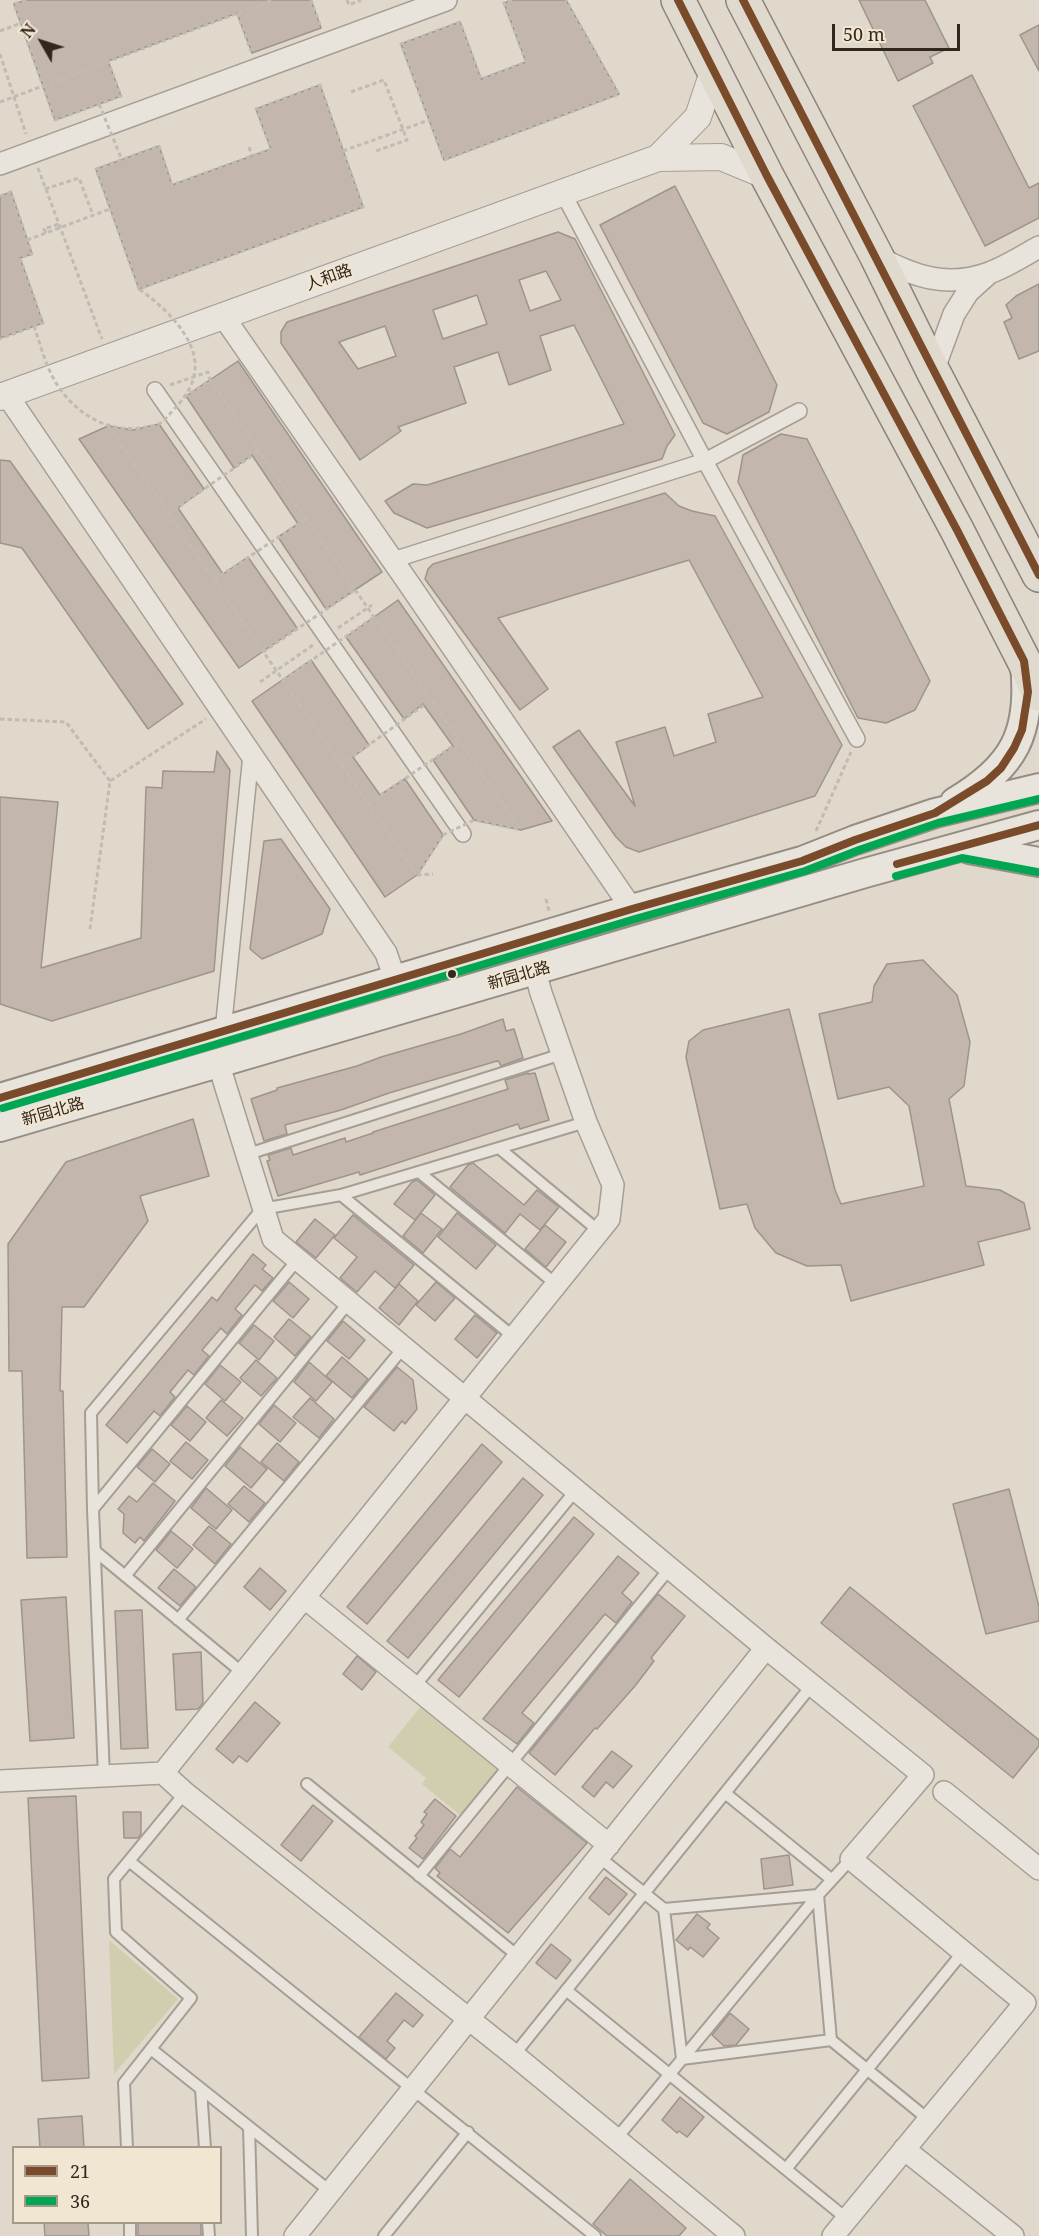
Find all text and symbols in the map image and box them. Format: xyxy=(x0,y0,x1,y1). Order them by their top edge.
north arrow xyxy=(12,12,72,72)
scale bar xyxy=(835,12,962,50)
text: N xyxy=(15,19,41,43)
text: 50 m xyxy=(843,22,885,46)
street label: 人和路 xyxy=(303,261,355,295)
street label: 新园北路 xyxy=(486,958,552,994)
unlabelled marker xyxy=(446,968,458,980)
street label: 新园北路 xyxy=(20,1094,86,1130)
legend xyxy=(12,2146,222,2224)
text: 21 xyxy=(70,2159,90,2183)
text: 36 xyxy=(70,2189,90,2213)

